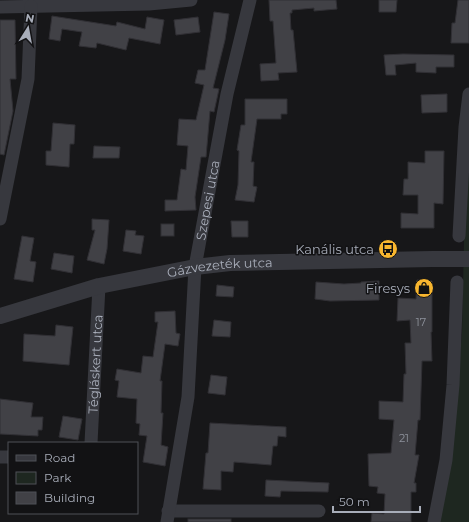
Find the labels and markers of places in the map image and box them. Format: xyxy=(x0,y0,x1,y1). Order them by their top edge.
bus stop icon: Kanális utca xyxy=(377,238,399,260)
place label: Kanális utca xyxy=(295,241,374,257)
shop icon: Firesys xyxy=(413,277,435,299)
place label: Firesys xyxy=(366,280,410,296)

